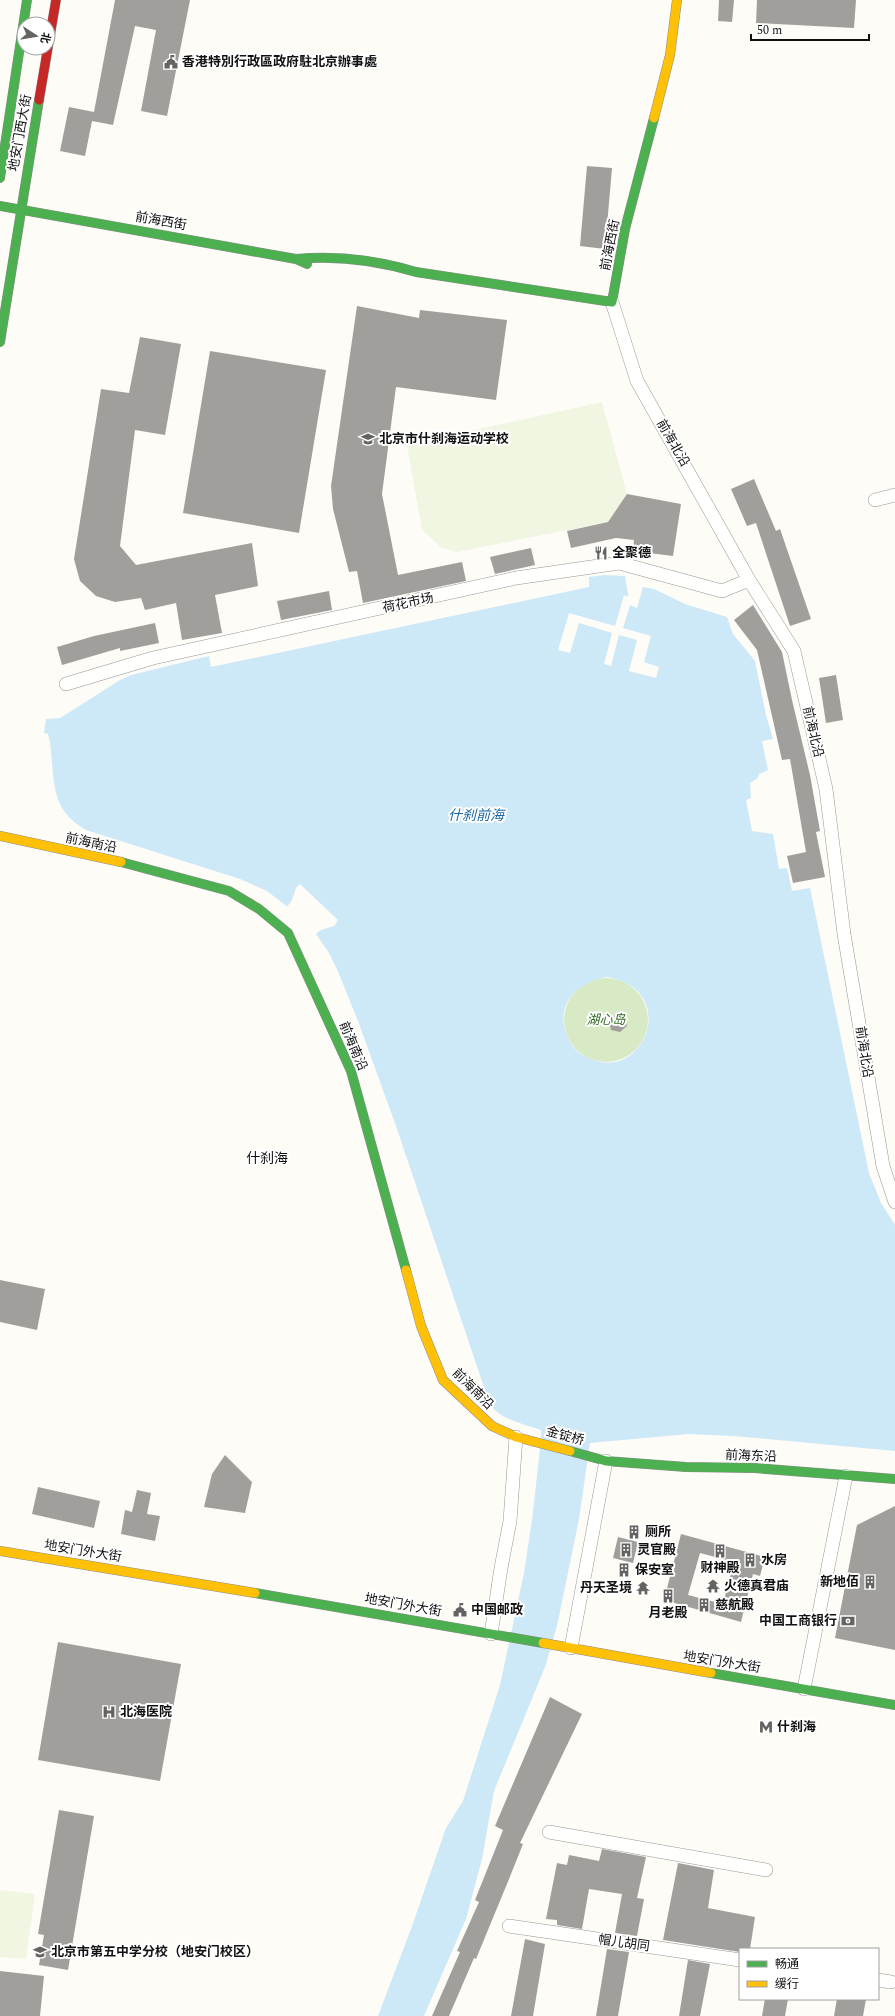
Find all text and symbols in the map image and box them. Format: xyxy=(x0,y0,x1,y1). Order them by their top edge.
north arrow xyxy=(16,16,56,56)
scale bar xyxy=(751,16,869,42)
text: 50 m xyxy=(757,21,782,40)
text: 北 xyxy=(36,31,55,45)
place label: 香港特別行政區政府駐北京辦事處 xyxy=(182,52,377,72)
public building icon: 香港特別行政區政府駐北京辦事處 xyxy=(163,54,179,70)
street label: 地安门西大街 xyxy=(3,93,37,173)
street label: 前海西街 xyxy=(134,207,188,235)
street label: 前海西街 xyxy=(595,218,625,272)
street label: 前海北沿 xyxy=(651,415,695,471)
place label: 北京市什刹海运动学校 xyxy=(379,429,509,449)
school or university icon: 北京市什刹海运动学校 xyxy=(360,431,376,447)
place label: 全聚德 xyxy=(612,543,651,563)
restaurant icon: 全聚德 xyxy=(593,545,609,561)
street label: 荷花市场 xyxy=(380,588,436,618)
street label: 前海北沿 xyxy=(797,704,829,760)
water label: 什刹前海 xyxy=(448,805,506,826)
street label: 前海南沿 xyxy=(63,828,119,858)
park label: 湖心岛 xyxy=(586,1010,626,1030)
street label: 前海南沿 xyxy=(334,1018,372,1074)
street label: 前海北沿 xyxy=(850,1025,878,1079)
district label: 什刹海 xyxy=(246,1148,288,1169)
street label: 前海南沿 xyxy=(448,1364,498,1414)
street label: 金锭桥 xyxy=(544,1421,586,1451)
street label: 前海东沿 xyxy=(725,1445,777,1467)
place label: 厕所 xyxy=(645,1522,671,1542)
building icon: 厕所 xyxy=(626,1524,642,1540)
street label: 地安门外大街 xyxy=(43,1535,123,1567)
place label: 灵官殿 xyxy=(637,1540,676,1560)
building icon: 灵官殿 xyxy=(618,1542,634,1558)
building icon: 财神殿 xyxy=(712,1543,728,1559)
place label: 水房 xyxy=(761,1550,787,1570)
building icon: 水房 xyxy=(742,1552,758,1568)
place label: 财神殿 xyxy=(700,1558,740,1578)
place label: 保安室 xyxy=(635,1560,674,1580)
building icon: 保安室 xyxy=(616,1562,632,1578)
place label: 新地佰 xyxy=(820,1572,859,1592)
building icon: 新地佰 xyxy=(862,1574,878,1590)
place label: 火德真君庙 xyxy=(724,1576,789,1596)
place label: 丹天圣境 xyxy=(580,1578,632,1598)
temple icon: 火德真君庙 xyxy=(705,1578,721,1594)
temple icon: 丹天圣境 xyxy=(635,1580,651,1596)
street label: 地安门外大街 xyxy=(363,1588,443,1622)
building icon: 月老殿 xyxy=(660,1588,676,1604)
place label: 慈航殿 xyxy=(715,1595,754,1615)
building icon: 慈航殿 xyxy=(696,1597,712,1613)
place label: 中国邮政 xyxy=(471,1600,523,1620)
public building icon: 中国邮政 xyxy=(452,1602,468,1618)
place label: 月老殿 xyxy=(648,1603,688,1623)
place label: 中国工商银行 xyxy=(759,1611,837,1631)
bank icon: 中国工商银行 xyxy=(840,1613,856,1629)
street label: 地安门外大街 xyxy=(682,1646,762,1678)
place label: 北海医院 xyxy=(120,1702,172,1722)
hospital icon: 北海医院 xyxy=(101,1704,117,1720)
place label: 什刹海 xyxy=(777,1717,816,1737)
metro station icon: 什刹海 xyxy=(758,1719,774,1735)
street label: 帽儿胡同 xyxy=(597,1929,651,1957)
place label: 北京市第五中学分校（地安门校区） xyxy=(51,1942,259,1962)
school or university icon: 北京市第五中学分校（地安门校区） xyxy=(32,1944,48,1960)
legend xyxy=(739,1948,879,2000)
text: 畅通 xyxy=(775,1955,799,1974)
text: 缓行 xyxy=(775,1975,799,1994)

